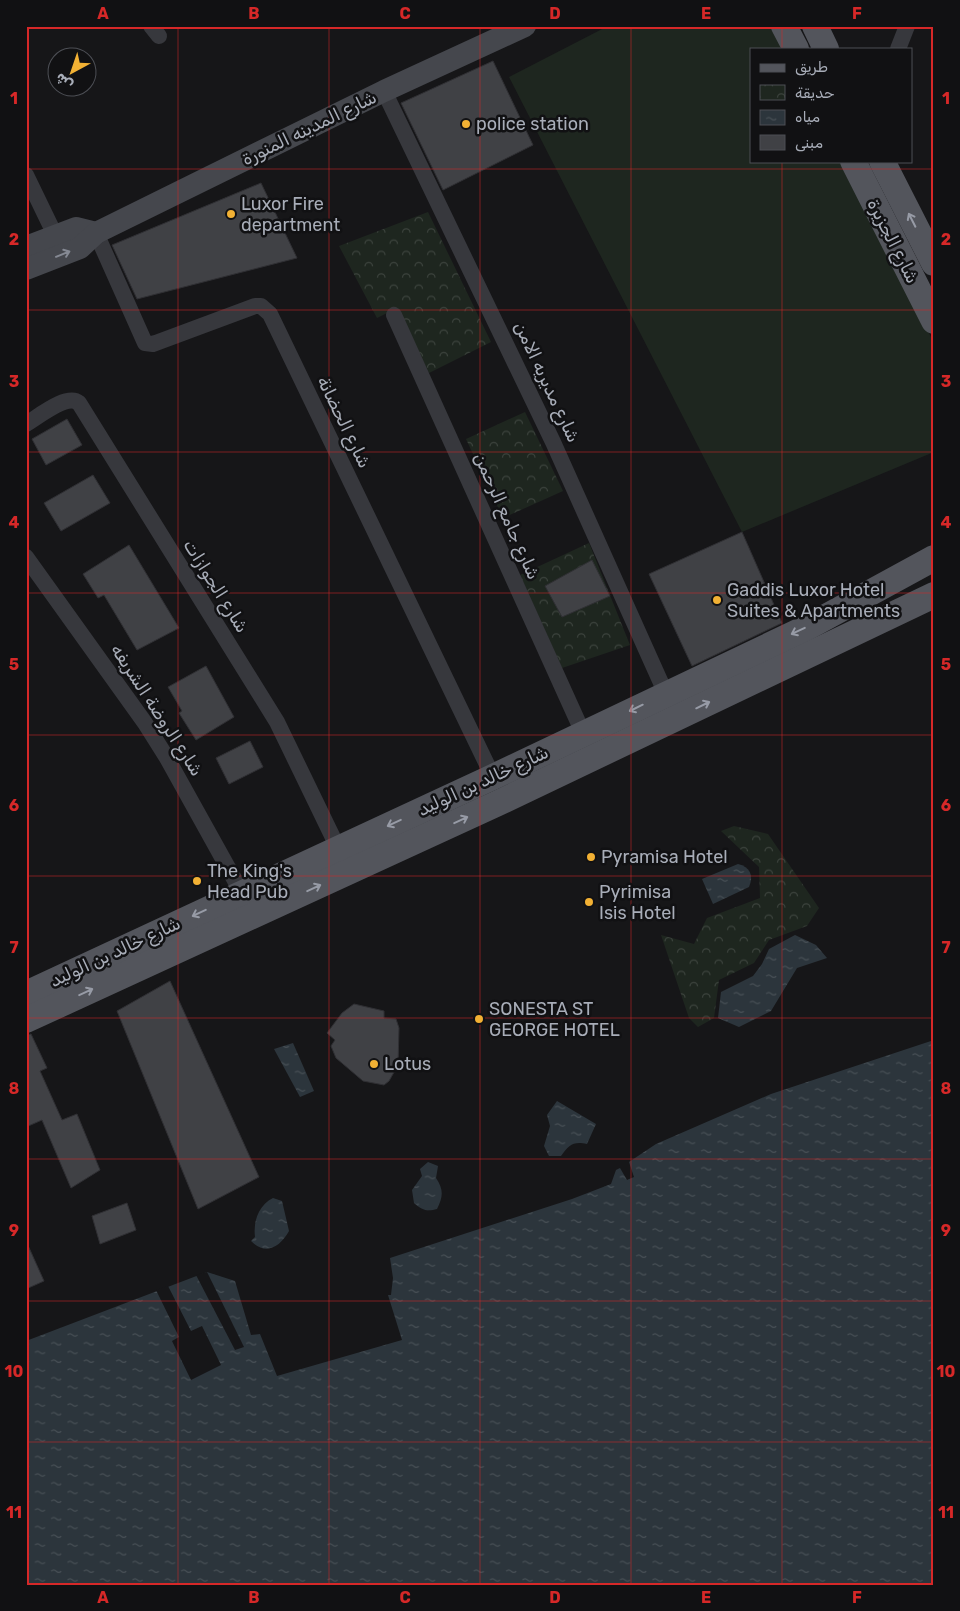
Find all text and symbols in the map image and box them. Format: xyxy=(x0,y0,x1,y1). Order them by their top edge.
text: A xyxy=(97,4,109,23)
text: B xyxy=(248,4,260,23)
text: C xyxy=(399,4,411,23)
text: D xyxy=(549,4,561,23)
text: E xyxy=(701,4,711,23)
text: F xyxy=(852,4,862,23)
north arrow xyxy=(48,48,98,98)
legend xyxy=(750,48,912,162)
text: طريق xyxy=(795,58,828,76)
text: ش xyxy=(52,69,76,94)
text: حديقة xyxy=(795,84,835,102)
street label: شارع المدينه المنورة xyxy=(238,86,380,171)
text: 1 xyxy=(10,89,18,108)
text: 1 xyxy=(942,89,950,108)
text: مياه xyxy=(795,108,820,126)
place label: police station xyxy=(476,113,589,135)
marker: police station xyxy=(460,118,472,130)
text: مبنى xyxy=(795,134,823,152)
place label: Luxor Fire department xyxy=(241,193,340,236)
street label: شارع الجزيرة xyxy=(861,195,924,288)
marker: Luxor Fire department xyxy=(225,208,237,220)
one-way arrow xyxy=(906,213,916,228)
text: 2 xyxy=(9,230,19,249)
text: 2 xyxy=(941,230,951,249)
one-way arrow xyxy=(56,249,71,258)
street label: شارع مديريه الامن xyxy=(509,318,585,446)
text: 3 xyxy=(9,372,19,391)
street label: شارع الحضانة xyxy=(311,372,376,472)
text: 3 xyxy=(941,372,951,391)
street label: شارع جامع الرحمن xyxy=(467,449,545,584)
text: 4 xyxy=(9,513,20,532)
text: 4 xyxy=(941,513,952,532)
street label: شارع الجوازات xyxy=(178,535,253,637)
place label: Gaddis Luxor Hotel Suites & Apartments xyxy=(727,579,900,622)
marker: Gaddis Luxor Hotel Suites & Apartments xyxy=(711,594,723,606)
one-way arrow xyxy=(791,627,806,636)
street label: شارع الروضة الشريفه xyxy=(105,640,208,781)
text: 5 xyxy=(9,655,19,674)
text: 5 xyxy=(941,655,951,674)
one-way arrow xyxy=(695,700,710,709)
one-way arrow xyxy=(629,704,644,713)
street label: شارع خالد بن الوليد xyxy=(414,741,552,822)
text: 6 xyxy=(9,796,19,815)
text: 6 xyxy=(941,796,951,815)
one-way arrow xyxy=(453,815,468,824)
one-way arrow xyxy=(387,818,402,828)
place label: Pyramisa Hotel xyxy=(601,846,728,868)
marker: Pyramisa Hotel xyxy=(585,851,597,863)
place label: The King's Head Pub xyxy=(207,860,292,903)
marker: The King's Head Pub xyxy=(191,875,203,887)
place label: Pyrimisa Isis Hotel xyxy=(599,881,676,924)
one-way arrow xyxy=(306,882,321,892)
marker: Pyrimisa Isis Hotel xyxy=(583,896,595,908)
one-way arrow xyxy=(192,909,207,919)
street label: شارع خالد بن الوليد xyxy=(46,912,184,993)
text: 7 xyxy=(9,938,19,957)
text: 7 xyxy=(941,938,951,957)
one-way arrow xyxy=(79,987,94,997)
place label: SONESTA ST GEORGE HOTEL xyxy=(489,998,620,1041)
marker: SONESTA ST GEORGE HOTEL xyxy=(473,1013,485,1025)
place label: Lotus xyxy=(384,1053,431,1075)
marker: Lotus xyxy=(368,1058,380,1070)
text: 8 xyxy=(9,1079,20,1098)
text: 8 xyxy=(941,1079,952,1098)
text: 9 xyxy=(9,1221,19,1240)
text: 9 xyxy=(941,1221,951,1240)
text: 10 xyxy=(5,1362,24,1381)
text: 10 xyxy=(937,1362,956,1381)
text: 11 xyxy=(6,1503,22,1522)
text: 11 xyxy=(938,1503,954,1522)
text: A xyxy=(97,1588,109,1607)
text: B xyxy=(248,1588,260,1607)
text: C xyxy=(399,1588,411,1607)
text: D xyxy=(549,1588,561,1607)
text: E xyxy=(701,1588,711,1607)
text: F xyxy=(852,1588,862,1607)

